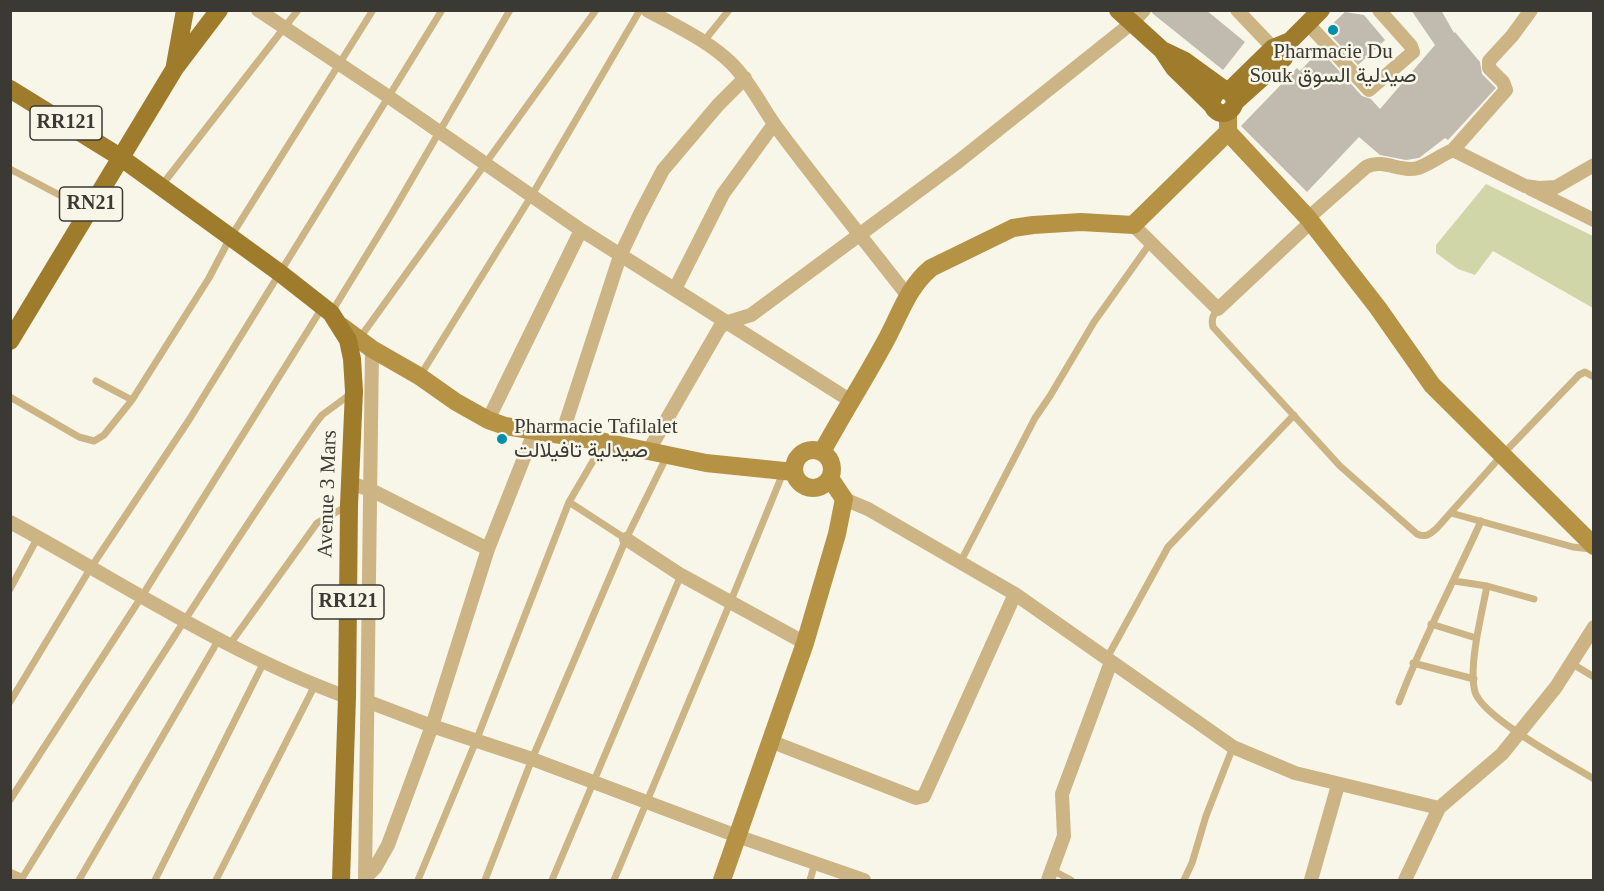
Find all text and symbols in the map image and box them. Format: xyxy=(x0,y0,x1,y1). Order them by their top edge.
marker: Pharmacie Du Souk صيدلية السوق xyxy=(1326,23,1340,37)
place label: Pharmacie Du Souk صيدلية السوق xyxy=(1249,39,1417,89)
road number: RR121 xyxy=(30,106,102,140)
road number: RN21 xyxy=(60,187,122,221)
place label: Pharmacie Tafilalet صيدلية تافيلالت xyxy=(514,414,678,464)
street label: Avenue 3 Mars xyxy=(313,430,343,558)
marker: Pharmacie Tafilalet صيدلية تافيلالت xyxy=(495,432,509,446)
road number: RR121 xyxy=(312,585,384,619)

